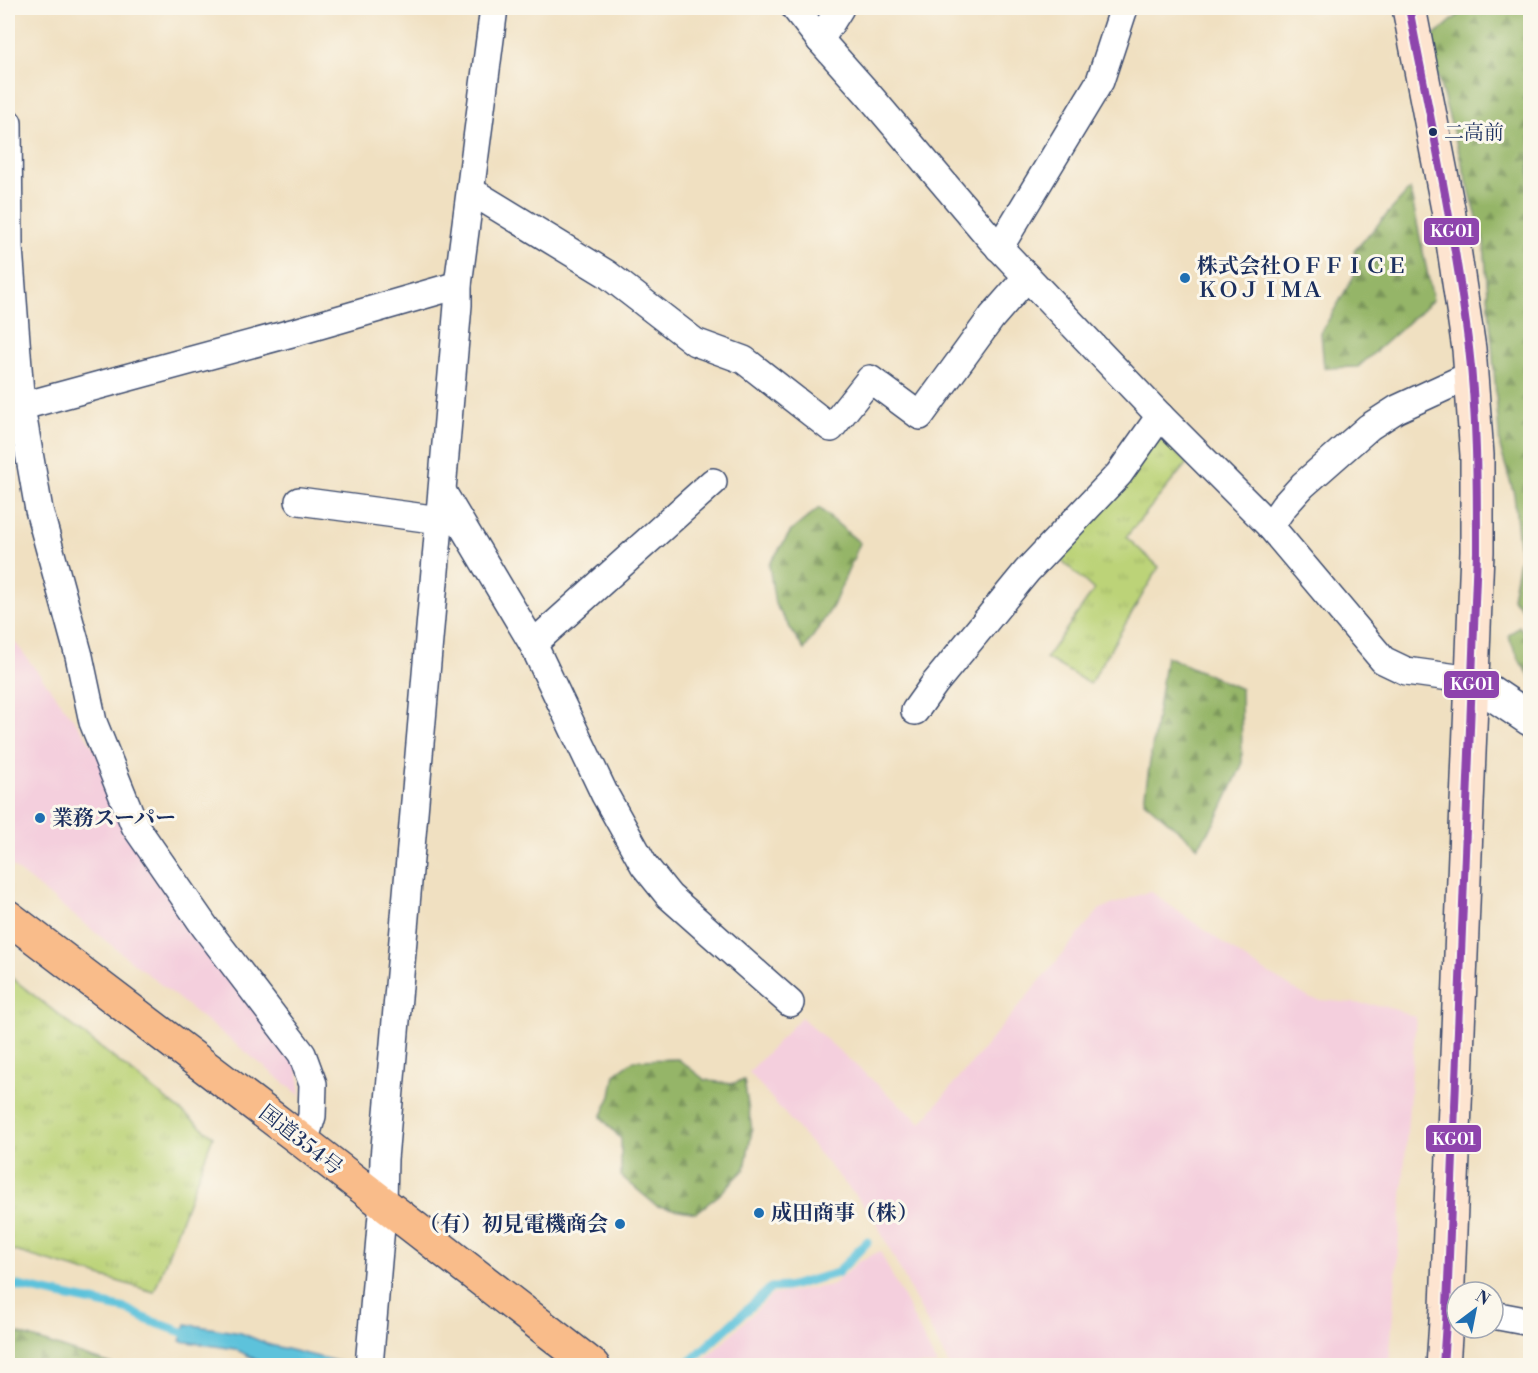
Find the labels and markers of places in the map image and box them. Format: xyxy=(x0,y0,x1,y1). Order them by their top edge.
place label: 二高前 xyxy=(1444,121,1504,146)
marker: 二高前 xyxy=(1427,126,1439,138)
place label: 株式会社ＯＦＦＩＣＥ ＫＯＪＩＭＡ xyxy=(1197,254,1407,304)
marker: 株式会社ＯＦＦＩＣＥ ＫＯＪＩＭＡ xyxy=(1178,271,1192,285)
place label: 業務スーパー xyxy=(52,806,176,832)
marker: 業務スーパー xyxy=(33,811,47,825)
place label: 成田商事（株） xyxy=(771,1201,918,1227)
marker: 成田商事（株） xyxy=(752,1206,766,1220)
place label: （有）初見電機商会 xyxy=(419,1212,608,1238)
marker: （有）初見電機商会 xyxy=(613,1217,627,1231)

